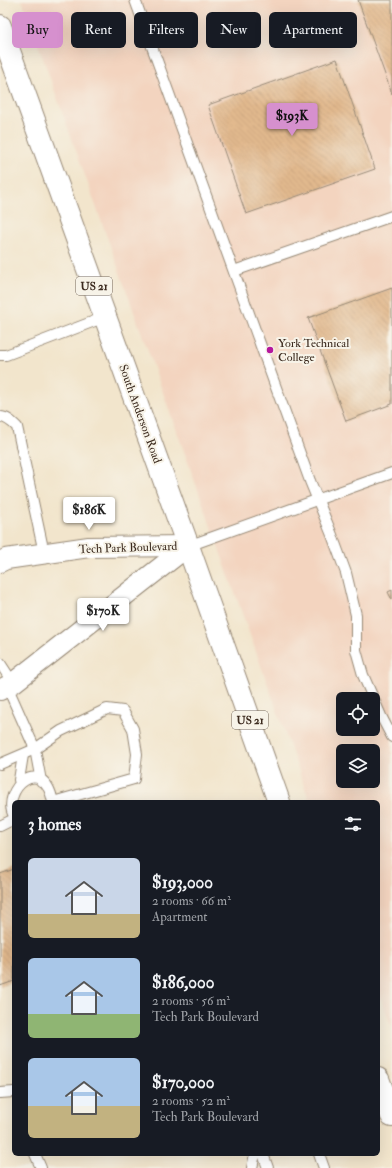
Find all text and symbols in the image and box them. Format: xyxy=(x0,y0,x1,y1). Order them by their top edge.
chip: Buy xyxy=(12,12,63,48)
chip: Rent xyxy=(71,12,126,48)
chip: Filters xyxy=(134,12,198,48)
chip: New xyxy=(206,12,261,48)
chip: Apartment xyxy=(269,12,357,48)
pin: $193K xyxy=(264,103,320,137)
text: $193K xyxy=(276,108,308,124)
road number: US 21 xyxy=(76,277,112,295)
place label: York Technical College xyxy=(278,336,349,365)
marker: York Technical College xyxy=(265,345,275,355)
street label: South Anderson Road xyxy=(115,362,165,466)
pin: $186K xyxy=(61,497,117,531)
text: $186K xyxy=(72,502,106,518)
street label: Tech Park Boulevard xyxy=(78,539,178,557)
pin: $170K xyxy=(75,598,131,632)
text: $170K xyxy=(86,603,120,619)
map controls xyxy=(336,692,380,788)
button: locate xyxy=(336,692,380,736)
road number: US 21 xyxy=(232,711,268,729)
button: layers xyxy=(336,744,380,788)
icon: filters xyxy=(342,813,364,835)
text: 3 homes xyxy=(28,814,81,835)
text: $193,000 xyxy=(152,872,213,893)
icon: home xyxy=(60,874,108,922)
text: 2 rooms · 66 m² xyxy=(152,893,231,909)
text: Apartment xyxy=(152,909,208,925)
text: $186,000 xyxy=(152,972,214,993)
icon: home xyxy=(60,974,108,1022)
text: 2 rooms · 56 m² xyxy=(152,993,230,1009)
text: Tech Park Boulevard xyxy=(152,1009,259,1025)
text: $170,000 xyxy=(152,1072,214,1093)
icon: home xyxy=(60,1074,108,1122)
text: 2 rooms · 52 m² xyxy=(152,1093,230,1109)
text: Tech Park Boulevard xyxy=(152,1109,259,1125)

